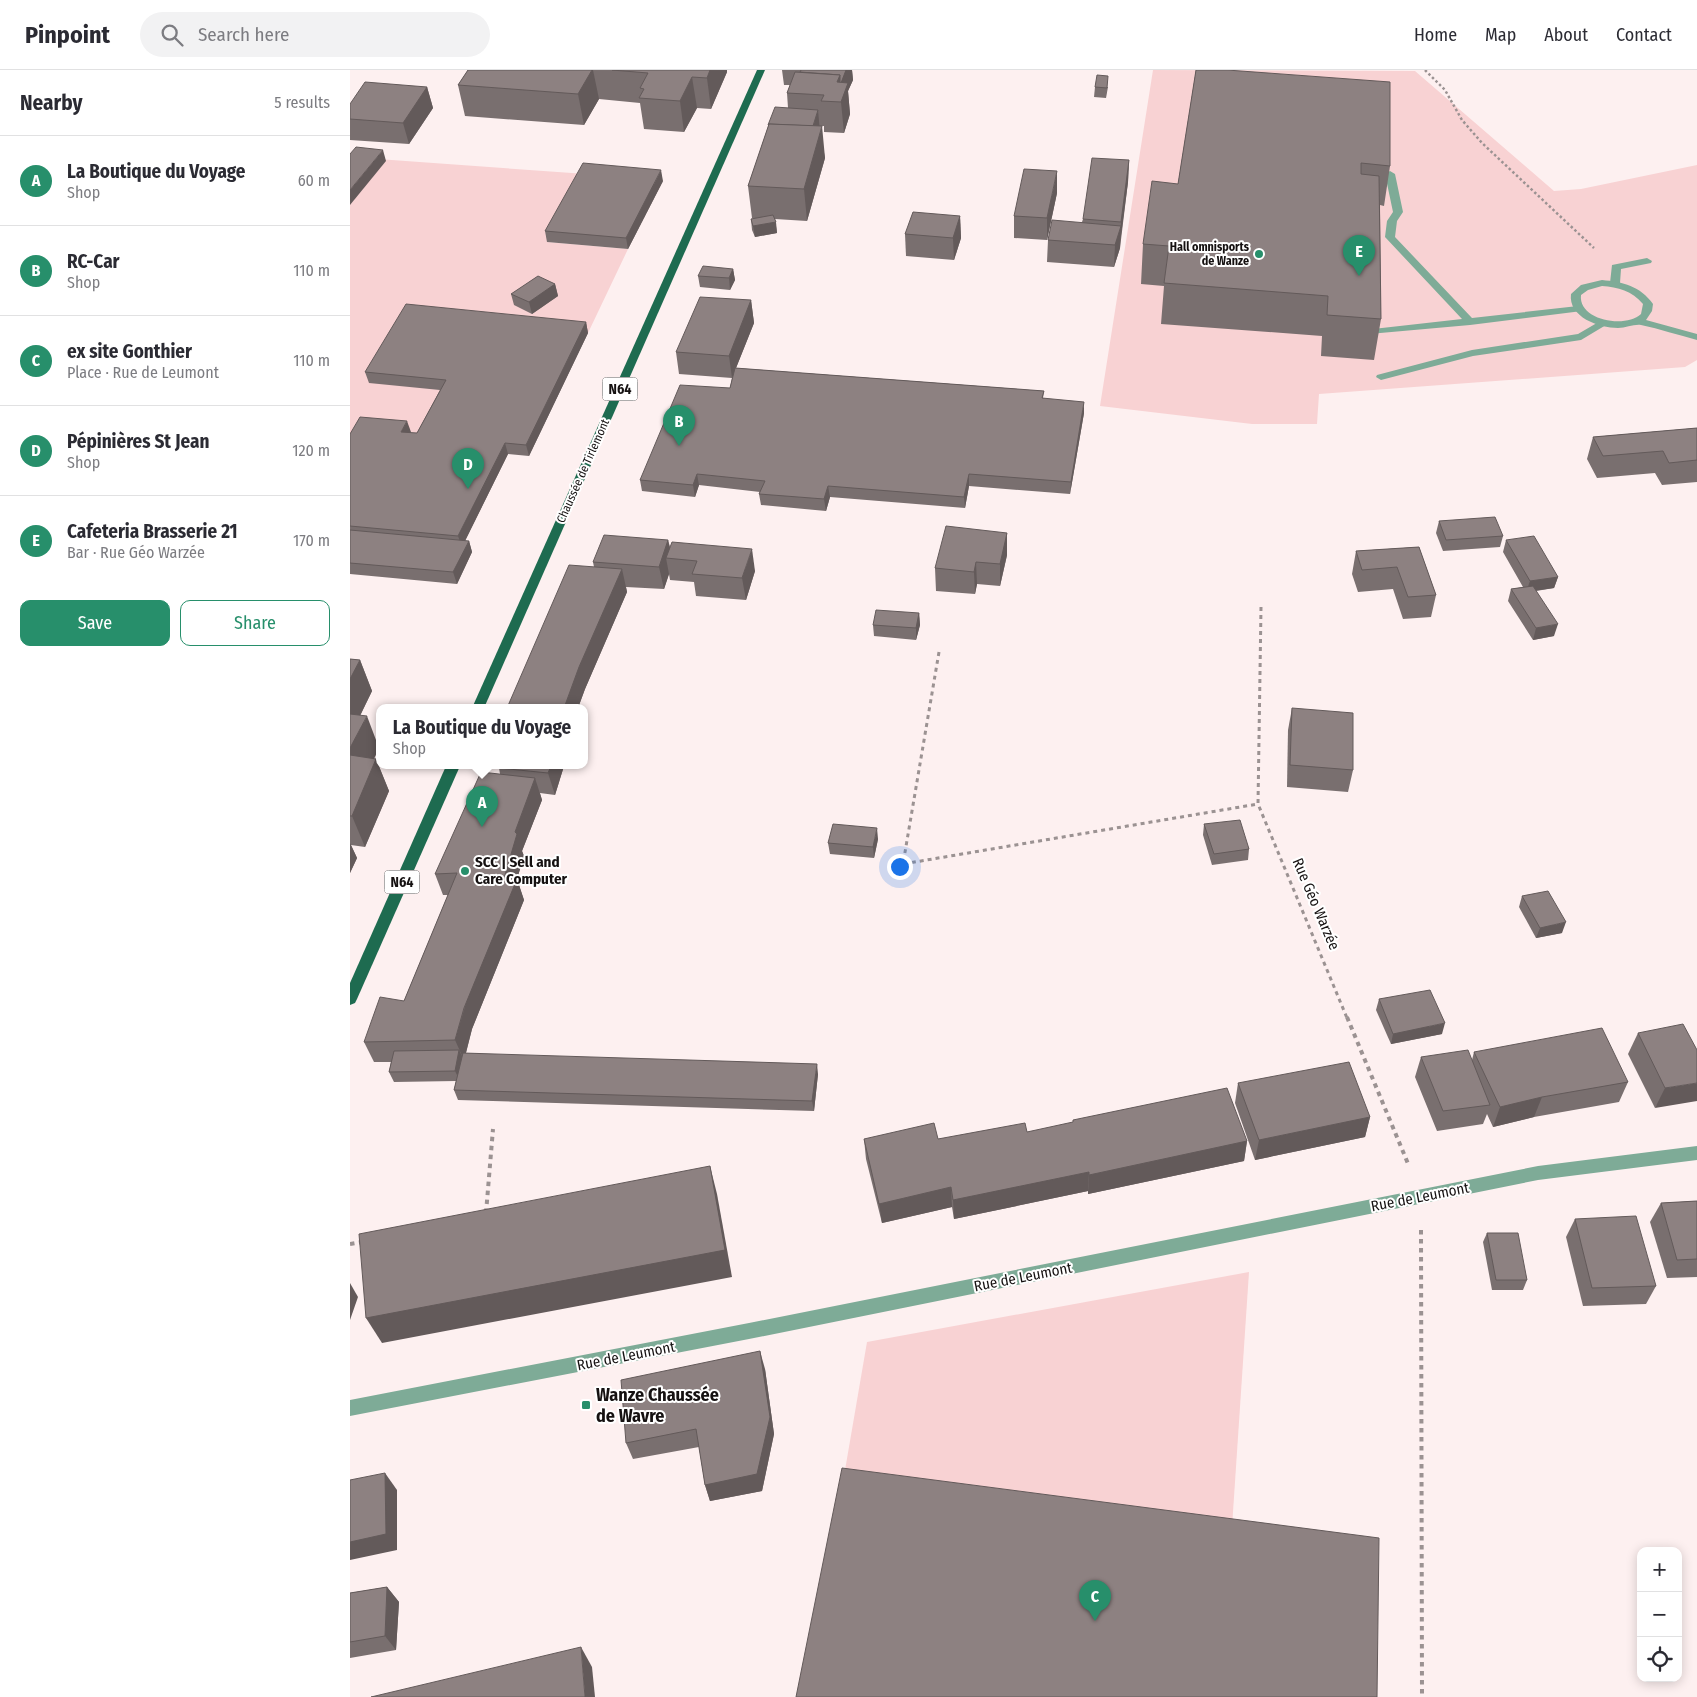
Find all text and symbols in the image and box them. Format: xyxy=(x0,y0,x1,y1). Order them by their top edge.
search box xyxy=(140,12,490,57)
text: Pinpoint xyxy=(25,21,110,49)
icon: search xyxy=(158,21,186,49)
text: Search here xyxy=(198,23,289,46)
text: Home xyxy=(1414,24,1457,46)
text: Map xyxy=(1485,24,1516,46)
text: About xyxy=(1544,24,1588,46)
text: Contact xyxy=(1616,24,1672,46)
text: Nearby xyxy=(20,90,82,116)
text: 5 results xyxy=(274,93,330,112)
text: La Boutique du Voyage xyxy=(67,160,245,183)
text: A xyxy=(32,171,40,190)
text: 60 m xyxy=(298,171,330,190)
text: Shop xyxy=(67,183,100,202)
pin: E xyxy=(1343,235,1375,276)
place label: Hall omnisports de Wanze xyxy=(1170,240,1250,268)
marker: Hall omnisports de Wanze xyxy=(1253,248,1265,260)
text: RC-Car xyxy=(67,250,120,273)
text: B xyxy=(32,261,40,280)
text: 110 m xyxy=(293,261,330,280)
text: Shop xyxy=(67,273,100,292)
text: ex site Gonthier xyxy=(67,340,192,363)
text: C xyxy=(32,351,40,370)
text: 110 m xyxy=(293,351,330,370)
text: Place · Rue de Leumont xyxy=(67,363,219,382)
road number: N64 xyxy=(602,378,638,400)
pin: B xyxy=(663,405,695,446)
street label: Chaussée de Tirlemont xyxy=(554,417,612,525)
text: Pépinières St Jean xyxy=(67,430,209,453)
text: D xyxy=(31,441,41,460)
text: 120 m xyxy=(292,441,330,460)
pin: D xyxy=(452,448,484,489)
text: Shop xyxy=(67,453,100,472)
text: Cafeteria Brasserie 21 xyxy=(67,520,238,543)
text: E xyxy=(32,531,40,550)
text: 170 m xyxy=(293,531,330,550)
text: Bar · Rue Géo Warzée xyxy=(67,543,205,562)
button: Save xyxy=(20,600,170,646)
button: Share xyxy=(180,600,330,646)
popup xyxy=(376,704,588,769)
text: La Boutique du Voyage xyxy=(393,716,571,739)
text: Shop xyxy=(393,739,426,758)
pin: A xyxy=(466,786,498,827)
place label: SCC | Sell and Care Computer xyxy=(475,853,568,888)
your location xyxy=(887,854,913,880)
street label: Rue Géo Warzée xyxy=(1289,855,1343,953)
marker: SCC | Sell and Care Computer xyxy=(459,865,471,877)
road number: N64 xyxy=(384,870,420,894)
street label: Rue de Leumont xyxy=(1369,1179,1471,1215)
street label: Rue de Leumont xyxy=(972,1259,1074,1295)
street label: Rue de Leumont xyxy=(575,1338,677,1374)
place label: Wanze Chaussée de Wavre xyxy=(596,1384,719,1427)
marker: Wanze Chaussée de Wavre xyxy=(580,1399,592,1411)
map controls xyxy=(1637,1547,1682,1682)
button: + xyxy=(1637,1547,1682,1592)
pin: C xyxy=(1079,1580,1111,1621)
button: − xyxy=(1637,1592,1682,1637)
button: locate xyxy=(1637,1637,1682,1682)

